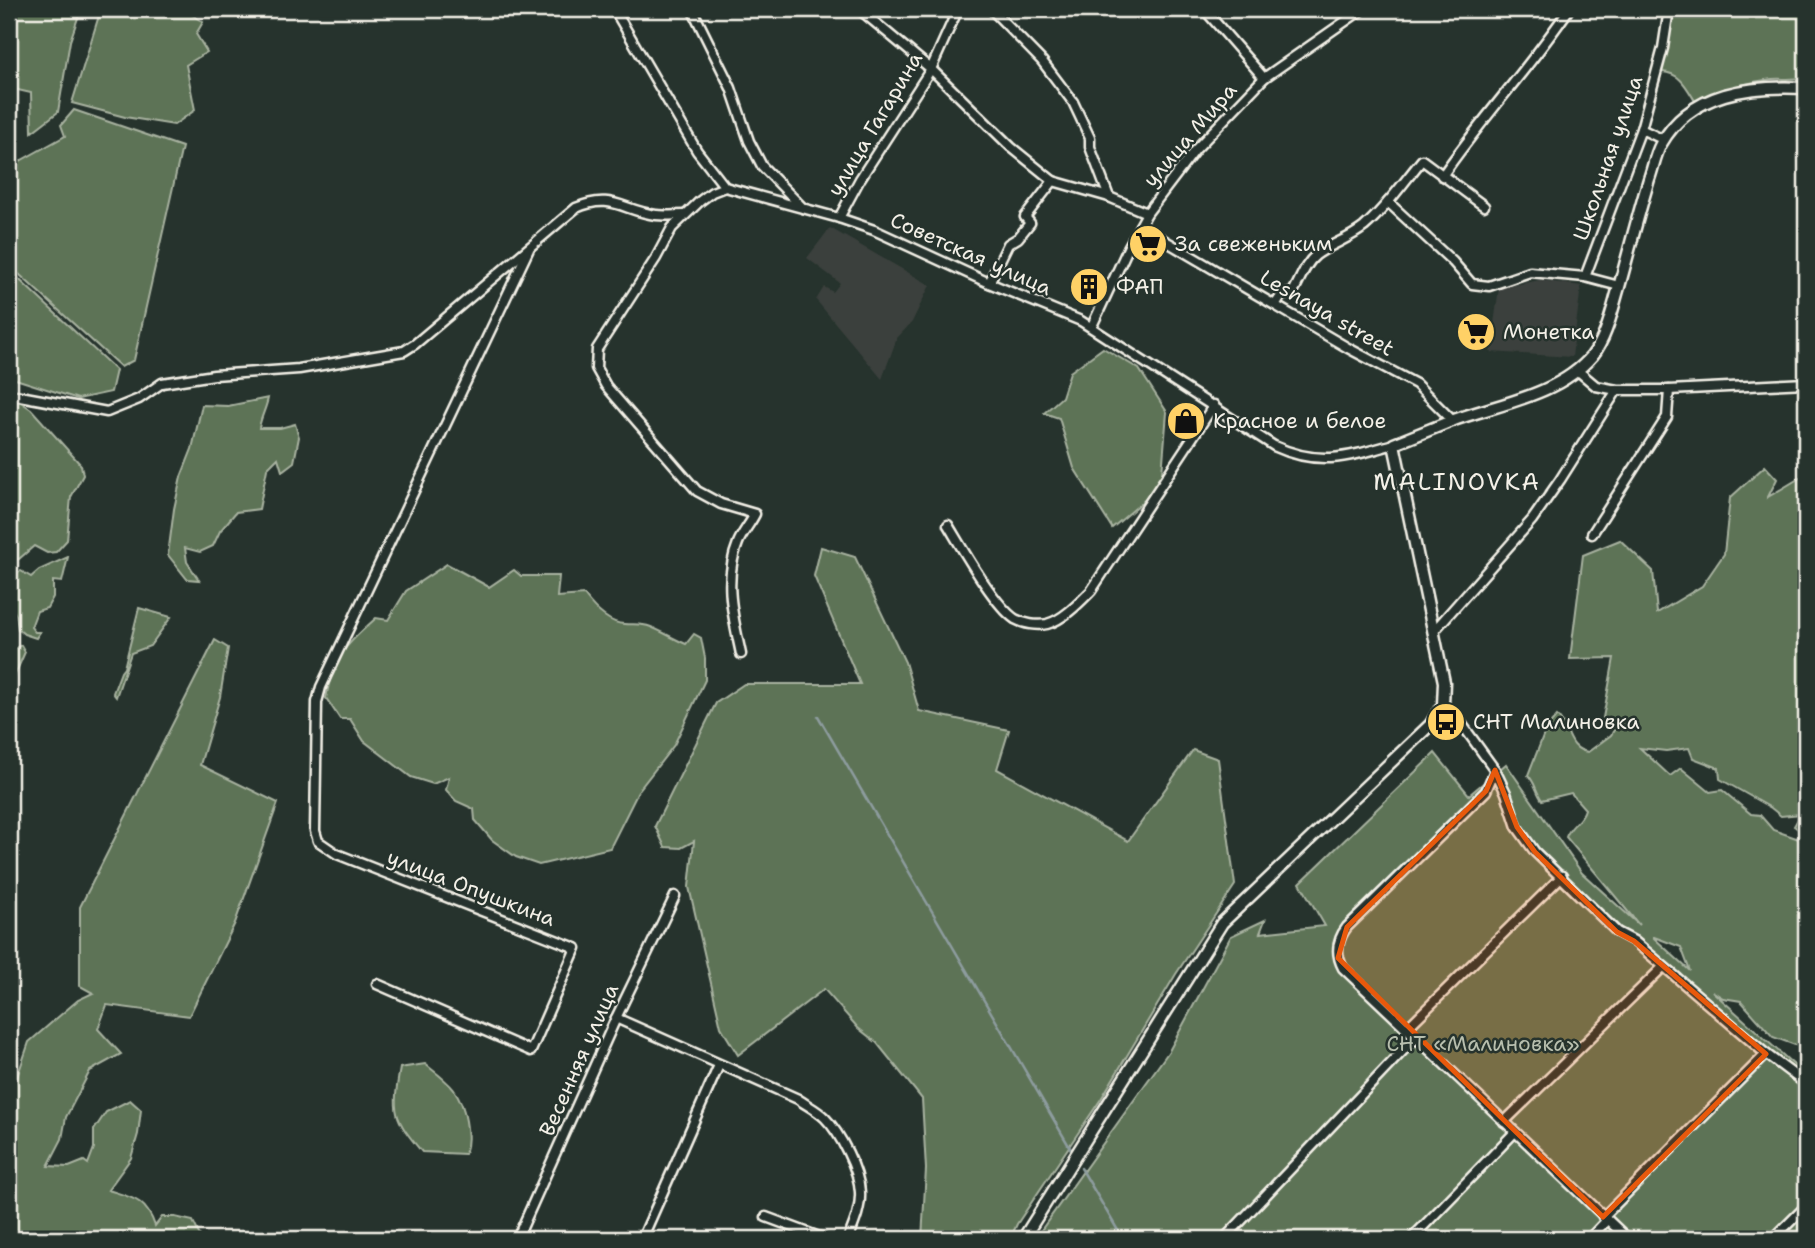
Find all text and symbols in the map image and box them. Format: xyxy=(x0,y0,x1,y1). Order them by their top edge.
street label: улица Гагарина xyxy=(821,47,929,201)
street label: Школьная улица xyxy=(1567,72,1649,244)
street label: улица Мира xyxy=(1137,77,1243,193)
street label: Советская улица xyxy=(886,206,1056,302)
supermarket icon: За свеженьким xyxy=(1127,223,1169,265)
place label: За свеженьким xyxy=(1175,230,1332,258)
street label: Lesnaya street xyxy=(1255,263,1399,363)
building icon: ФАП xyxy=(1068,266,1110,308)
place label: ФАП xyxy=(1116,273,1163,301)
supermarket icon: Монетка xyxy=(1455,311,1497,353)
place label: Монетка xyxy=(1503,318,1594,346)
shop icon: Красное и белое xyxy=(1165,400,1207,442)
place label: Красное и белое xyxy=(1213,407,1386,435)
district label: MALINOVKA xyxy=(1373,466,1541,498)
bus stop icon: СНТ Малиновка xyxy=(1425,701,1467,743)
place label: СНТ Малиновка xyxy=(1473,708,1640,736)
street label: улица Опушкина xyxy=(383,843,559,933)
street label: Весенняя улица xyxy=(533,979,625,1141)
park label: СНТ «Малиновка» xyxy=(1386,1030,1580,1058)

